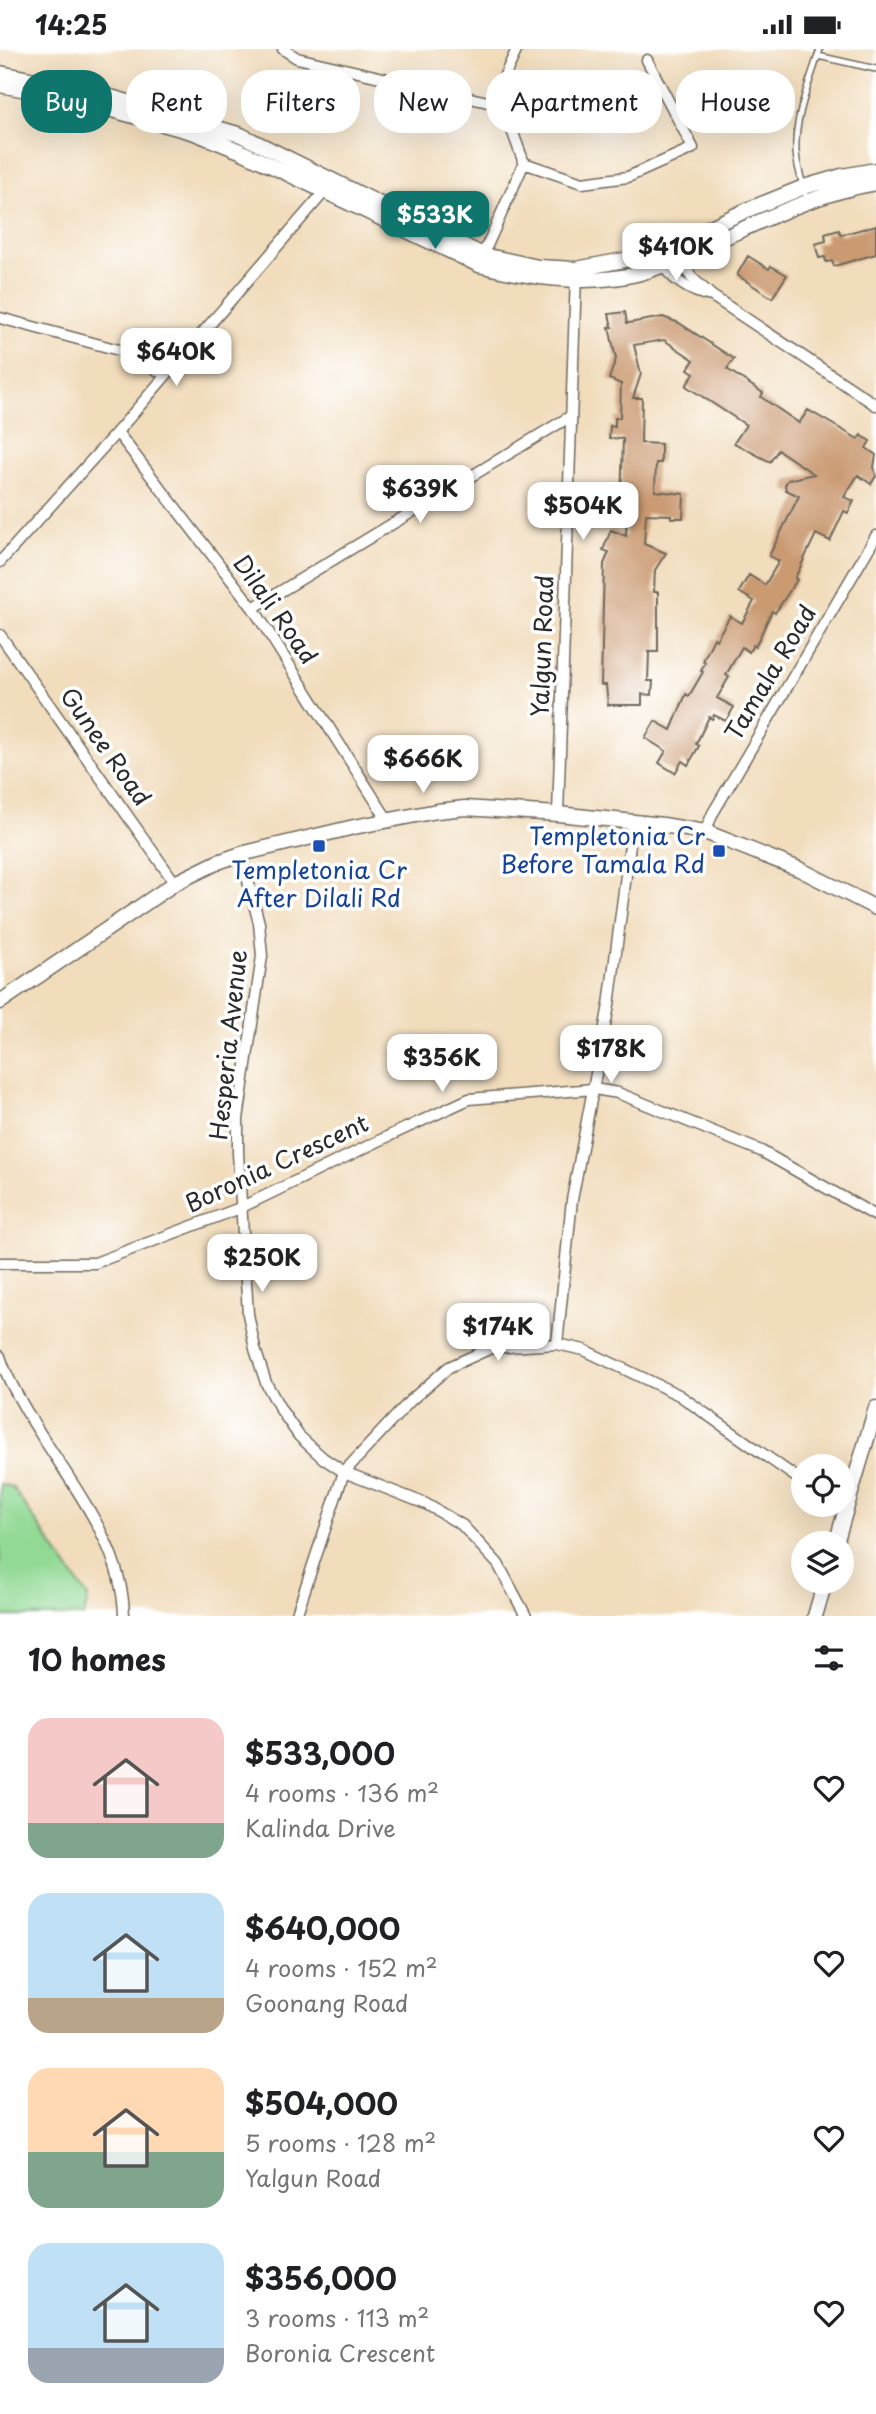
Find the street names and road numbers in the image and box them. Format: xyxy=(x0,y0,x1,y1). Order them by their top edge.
street label: Dilali Road xyxy=(226,547,328,671)
street label: Yalgun Road xyxy=(521,574,561,718)
street label: Tamala Road xyxy=(715,597,824,747)
street label: Gunee Road xyxy=(52,679,161,813)
street label: Hesperia Avenue xyxy=(199,948,255,1142)
street label: Boronia Crescent xyxy=(179,1104,374,1220)

